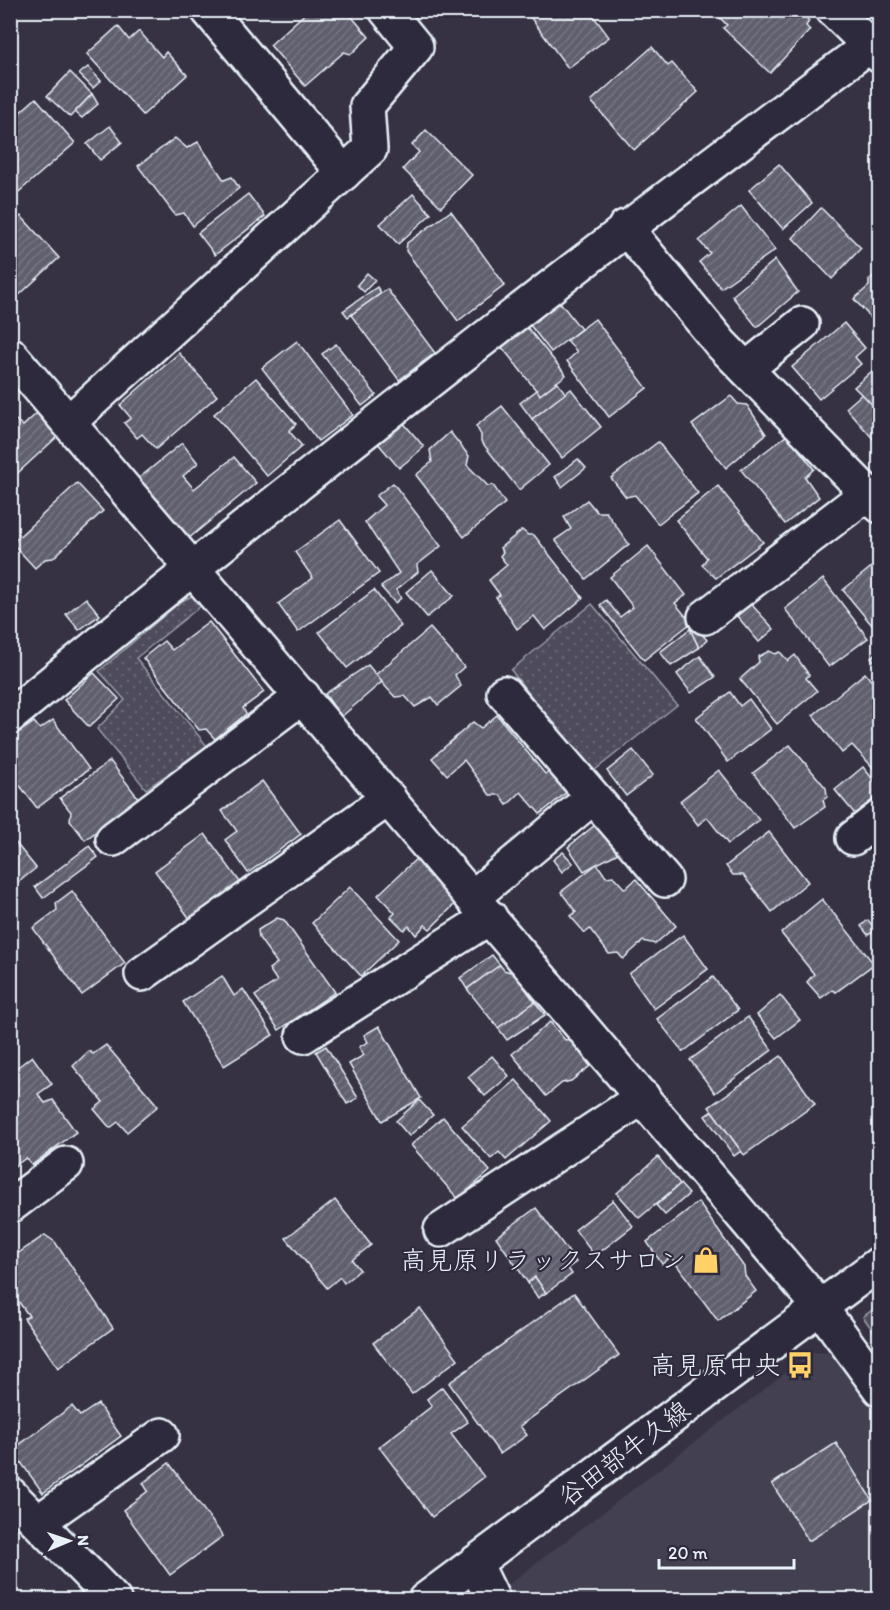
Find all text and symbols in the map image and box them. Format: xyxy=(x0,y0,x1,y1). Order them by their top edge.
place label: 高見原リラックスサロン xyxy=(401,1244,686,1276)
shop icon: 高見原リラックスサロン xyxy=(691,1245,721,1275)
place label: 高見原中央 xyxy=(650,1349,780,1381)
bus stop icon: 高見原中央 xyxy=(785,1350,815,1380)
street label: 谷田部牛久線 xyxy=(552,1393,696,1513)
north arrow xyxy=(39,1511,99,1571)
scale bar xyxy=(659,1532,794,1570)
text: N xyxy=(74,1535,93,1546)
text: 20 m xyxy=(668,1542,708,1564)

